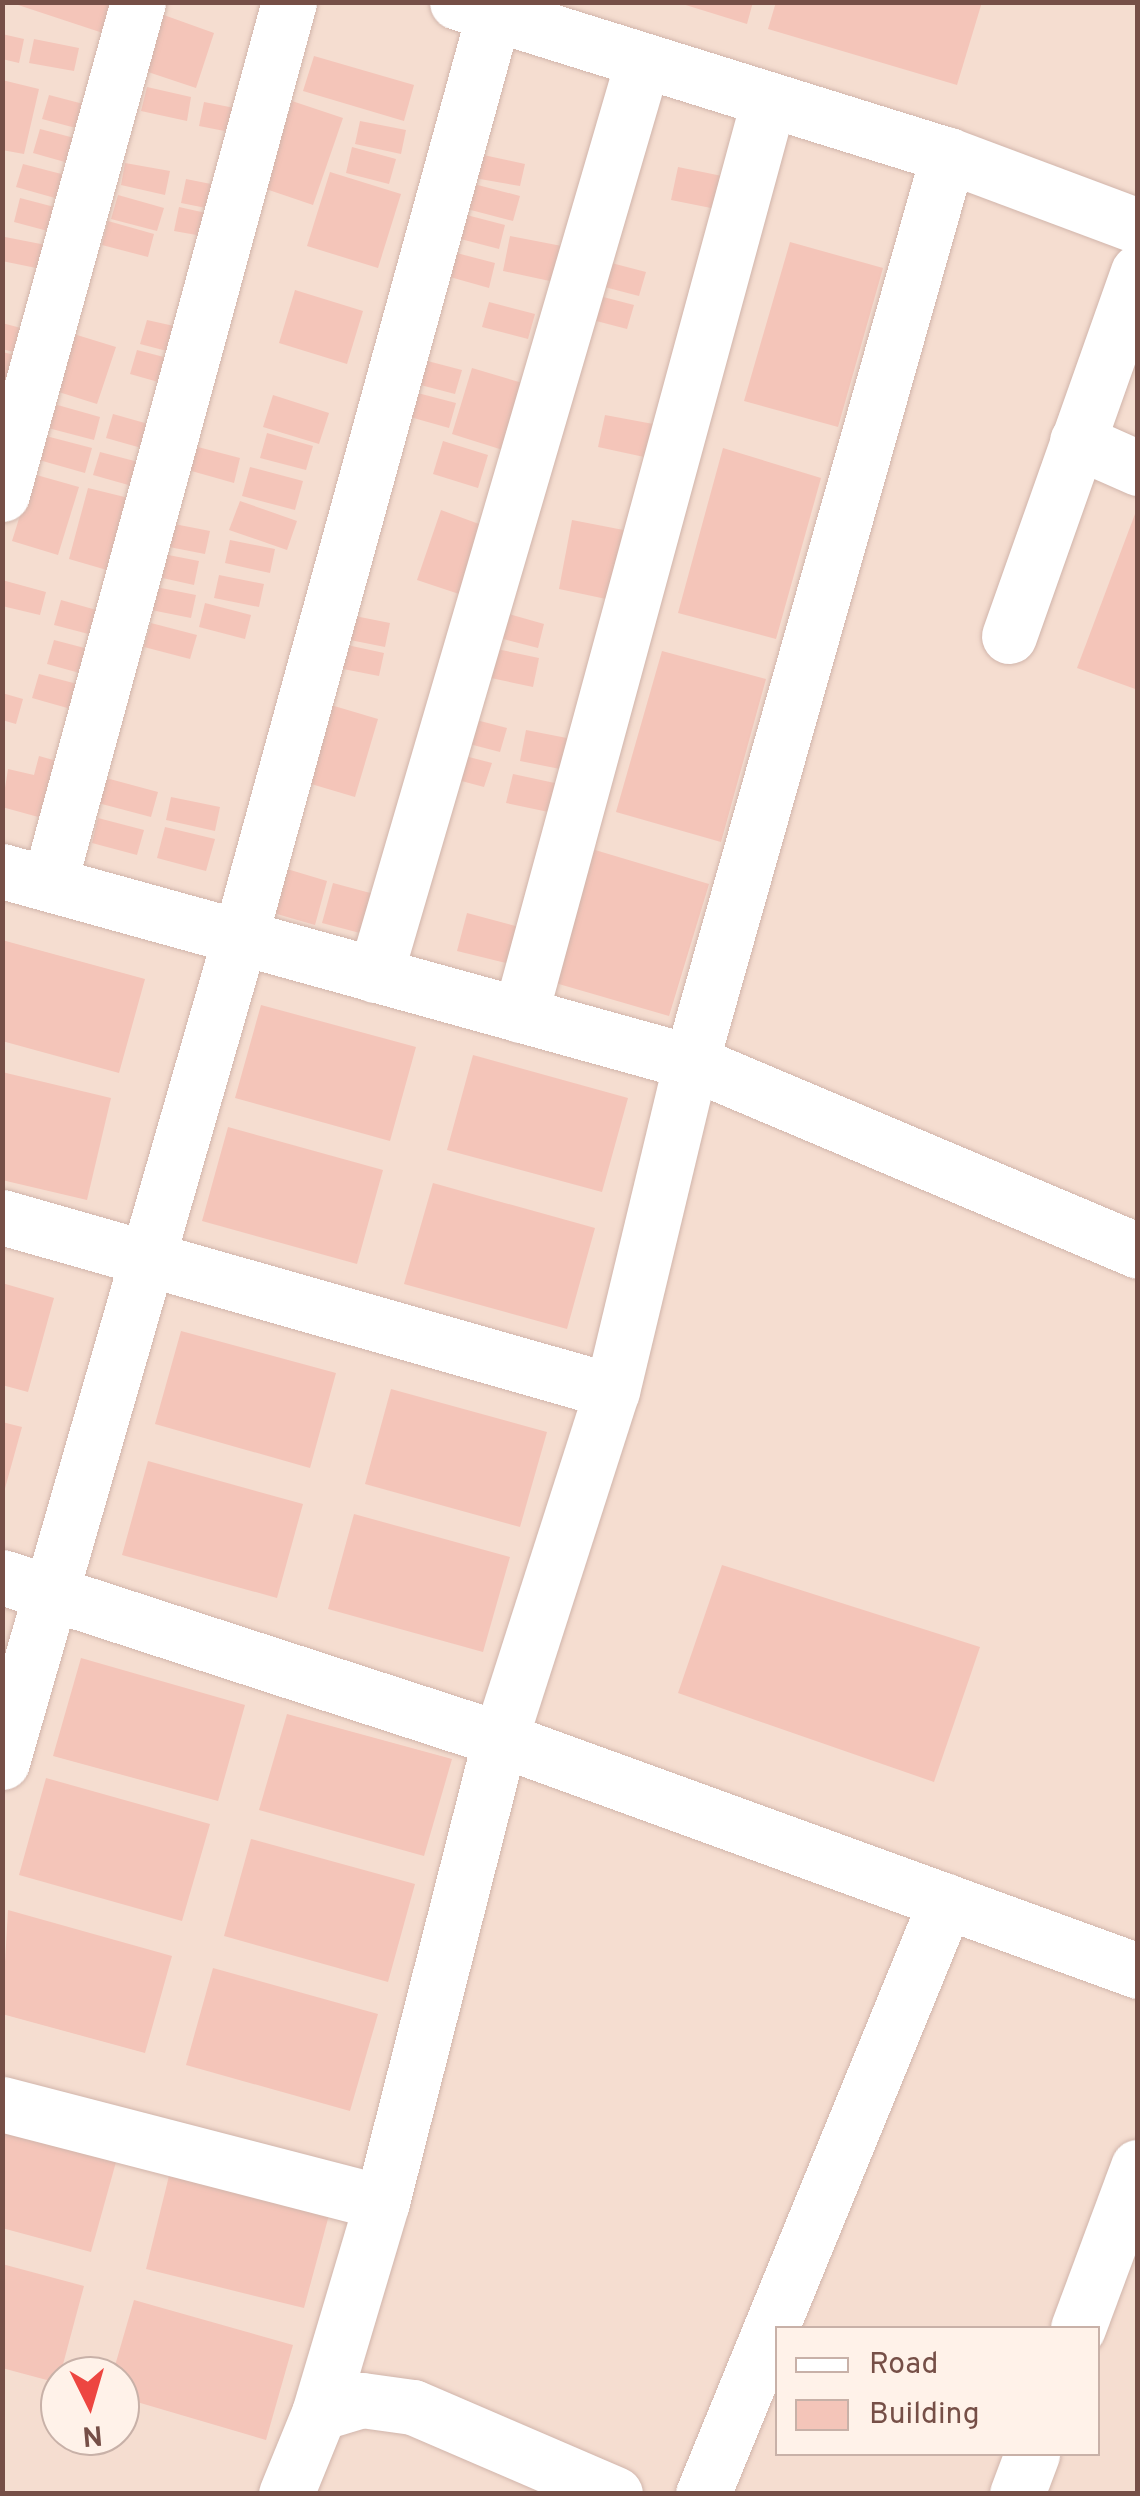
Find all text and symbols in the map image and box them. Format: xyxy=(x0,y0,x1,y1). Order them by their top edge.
legend xyxy=(775,2326,1100,2456)
text: Road xyxy=(869,2347,938,2384)
north arrow xyxy=(40,2356,140,2456)
text: Building xyxy=(869,2397,980,2434)
text: N xyxy=(81,2415,104,2453)

